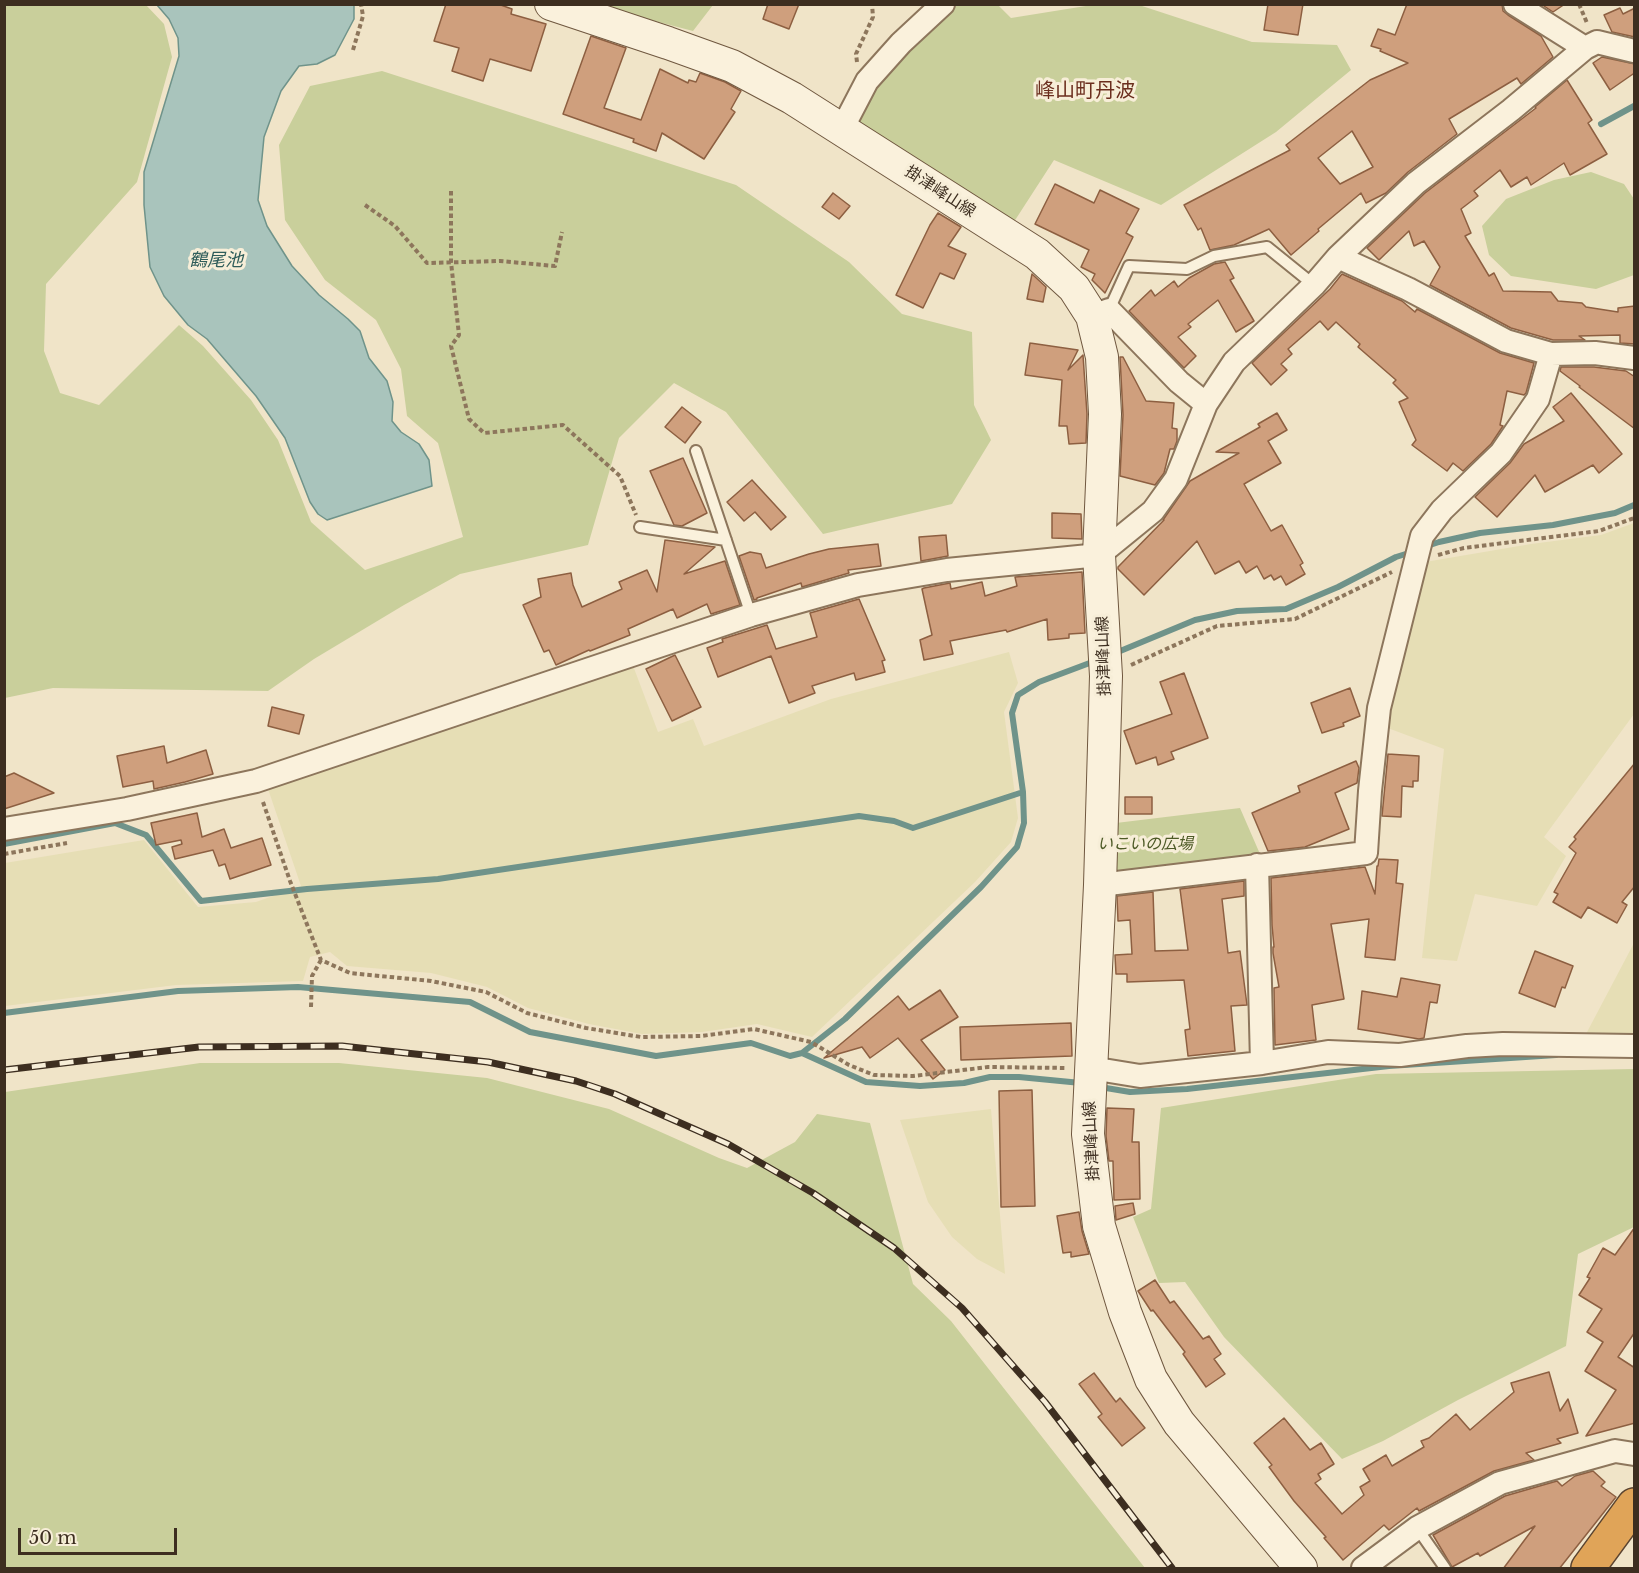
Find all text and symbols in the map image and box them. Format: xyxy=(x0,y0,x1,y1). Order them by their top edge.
district label: 峰山町丹波 xyxy=(1035,79,1135,103)
street label: 掛津峰山線 xyxy=(901,162,979,222)
water label: 鶴尾池 xyxy=(189,250,243,272)
street label: 掛津峰山線 xyxy=(1093,616,1115,696)
park label: いこいの広場 xyxy=(1097,834,1193,854)
street label: 掛津峰山線 xyxy=(1080,1101,1104,1181)
scale bar xyxy=(21,1516,180,1554)
text: 50 m xyxy=(29,1527,77,1549)

